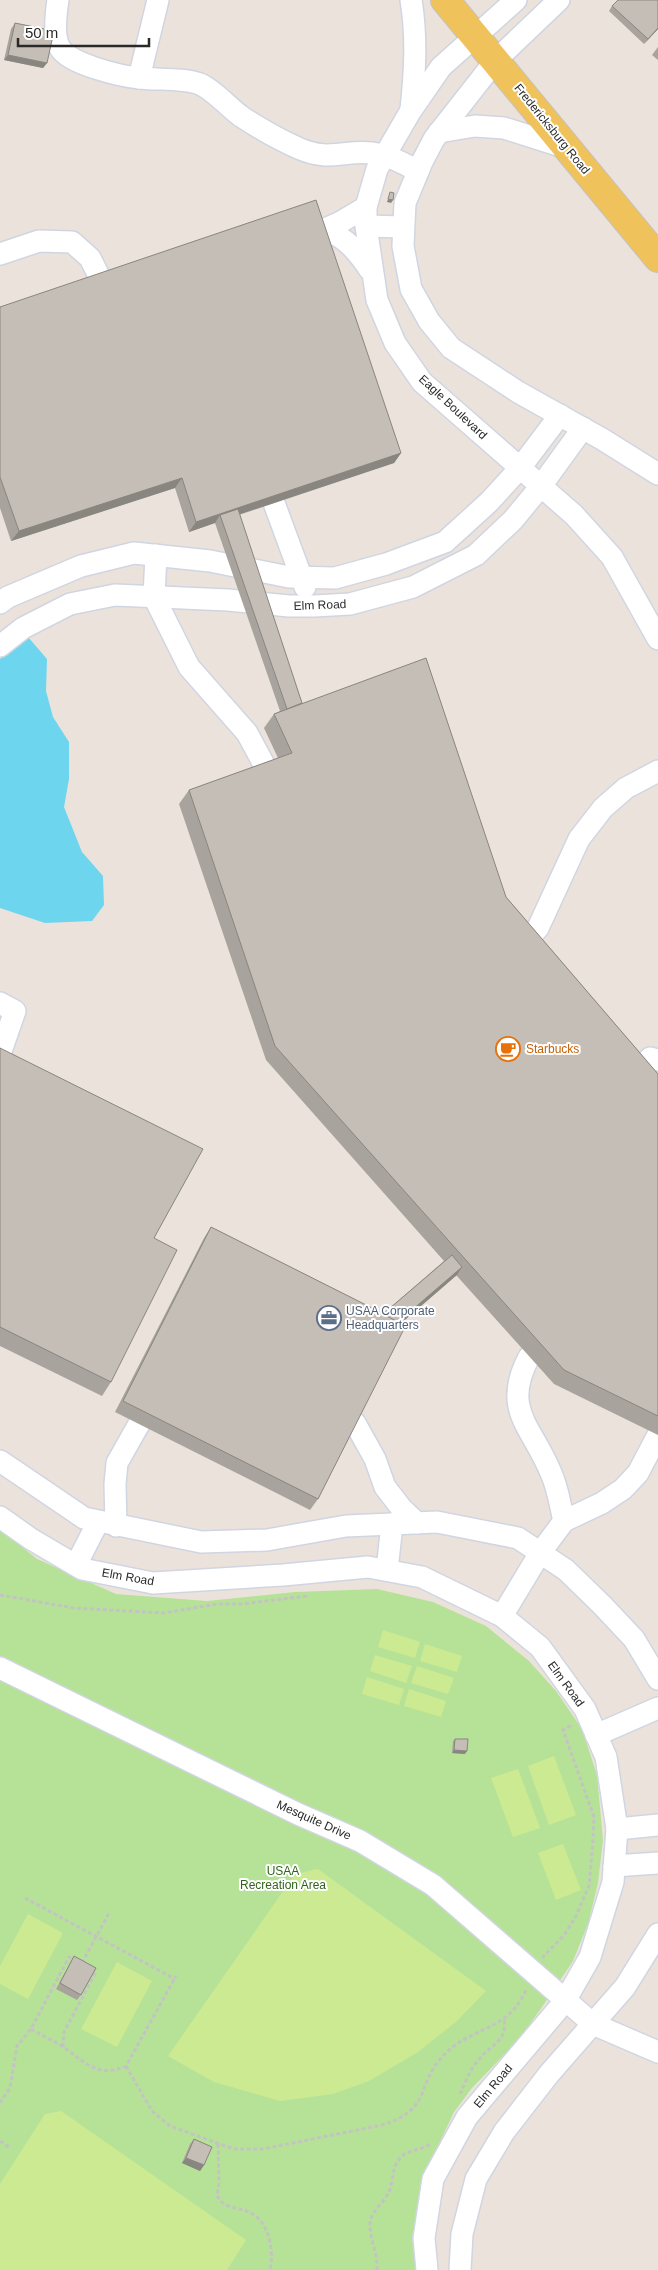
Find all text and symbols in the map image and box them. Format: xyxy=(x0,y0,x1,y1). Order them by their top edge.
scale bar xyxy=(18,15,149,47)
text: 50 m xyxy=(25,24,58,41)
street label: Fredericksburg Road xyxy=(511,81,593,177)
street label: Eagle Boulevard xyxy=(416,372,490,442)
street label: Elm Road xyxy=(293,597,347,613)
cafe icon: Starbucks xyxy=(495,1036,521,1062)
place label: Starbucks xyxy=(526,1042,579,1056)
place label: USAA Corporate Headquarters xyxy=(346,1304,435,1332)
office icon: USAA Corporate Headquarters xyxy=(316,1305,342,1331)
street label: Elm Road xyxy=(101,1566,155,1588)
street label: Elm Road xyxy=(545,1659,587,1709)
street label: Mesquite Drive xyxy=(275,1797,354,1843)
park label: USAA Recreation Area xyxy=(240,1864,326,1892)
street label: Elm Road xyxy=(471,2061,515,2111)

